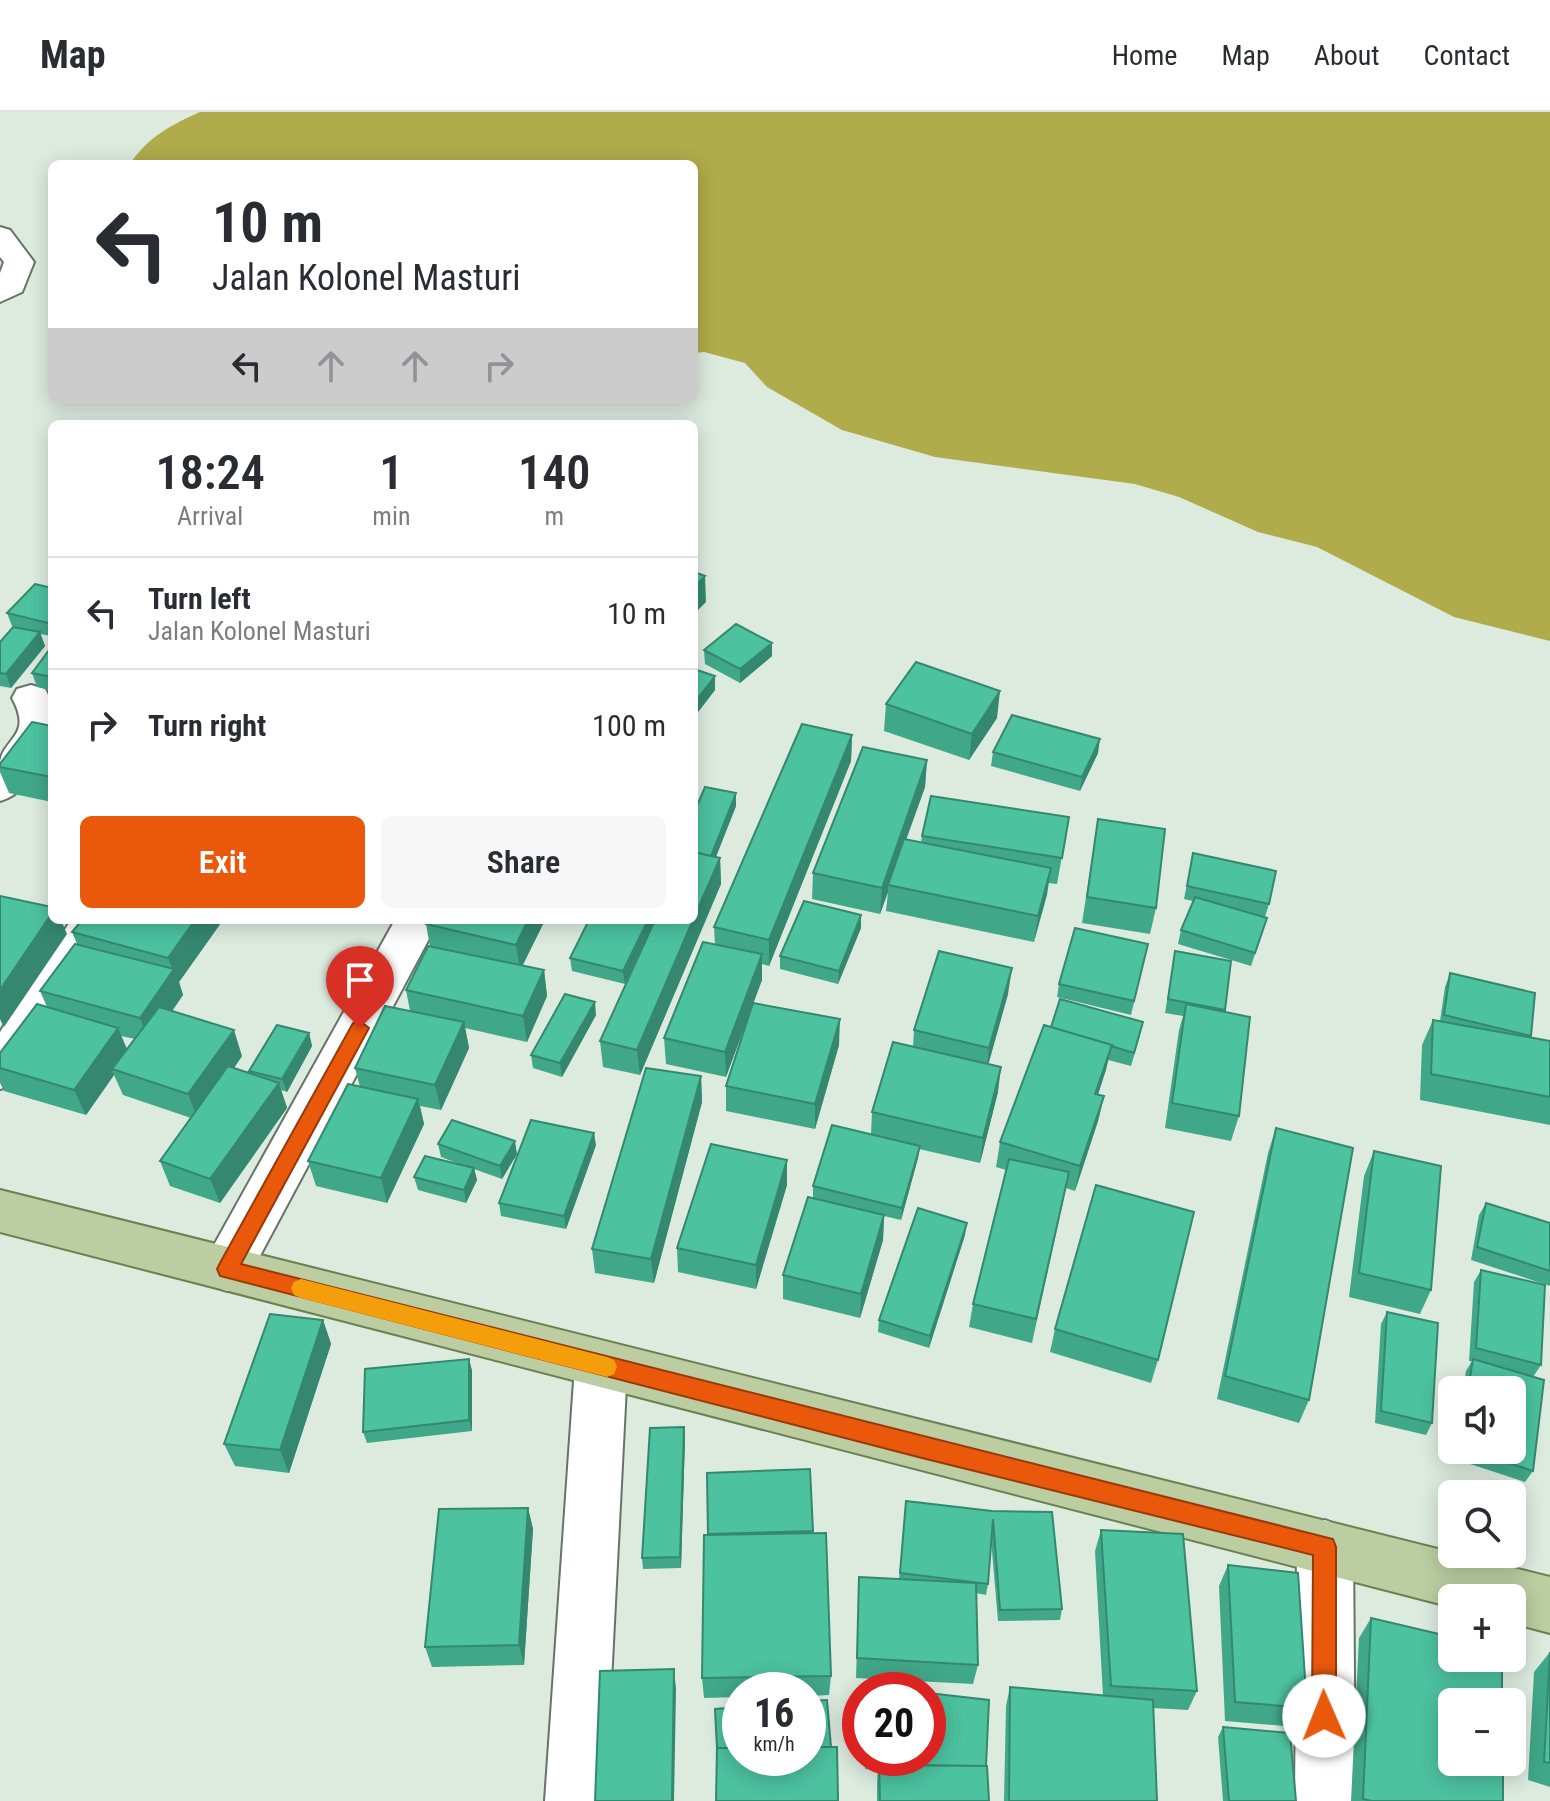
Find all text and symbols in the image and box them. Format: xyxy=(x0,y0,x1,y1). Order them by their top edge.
text: Map xyxy=(40,33,106,77)
text: Home xyxy=(1112,39,1177,72)
text: Map xyxy=(1221,39,1270,72)
text: About xyxy=(1314,39,1380,72)
text: Contact xyxy=(1424,39,1510,72)
text: 10 m xyxy=(212,190,323,256)
icon: left xyxy=(80,192,184,296)
text: Jalan Kolonel Masturi xyxy=(212,257,520,299)
icon: left xyxy=(225,344,269,388)
icon: ahead xyxy=(309,344,353,388)
icon: ahead xyxy=(393,344,437,388)
icon: right xyxy=(477,344,521,388)
text: 18:24 xyxy=(156,444,265,501)
text: 1 xyxy=(379,444,403,501)
text: 140 xyxy=(518,444,590,501)
text: Arrival xyxy=(177,501,243,531)
text: min xyxy=(372,501,410,531)
text: m xyxy=(544,501,564,531)
text: Turn left xyxy=(148,581,251,616)
icon: left xyxy=(80,591,124,635)
text: 10 m xyxy=(607,596,666,631)
text: Jalan Kolonel Masturi xyxy=(148,616,371,646)
icon: right xyxy=(80,703,124,747)
text: Turn right xyxy=(148,708,266,743)
text: 100 m xyxy=(592,708,666,743)
button: Exit xyxy=(80,816,365,908)
button: Share xyxy=(381,816,666,908)
pin xyxy=(326,946,394,1028)
icon: arrive xyxy=(338,958,382,1002)
map controls xyxy=(1438,1376,1526,1776)
button: sound xyxy=(1438,1376,1526,1464)
button: search xyxy=(1438,1480,1526,1568)
button: + xyxy=(1438,1584,1526,1672)
speed limit sign: 20 xyxy=(842,1672,946,1776)
position arrow xyxy=(1282,1674,1366,1758)
button: − xyxy=(1438,1688,1526,1776)
text: 16 xyxy=(754,1690,794,1737)
text: km/h xyxy=(753,1732,795,1756)

